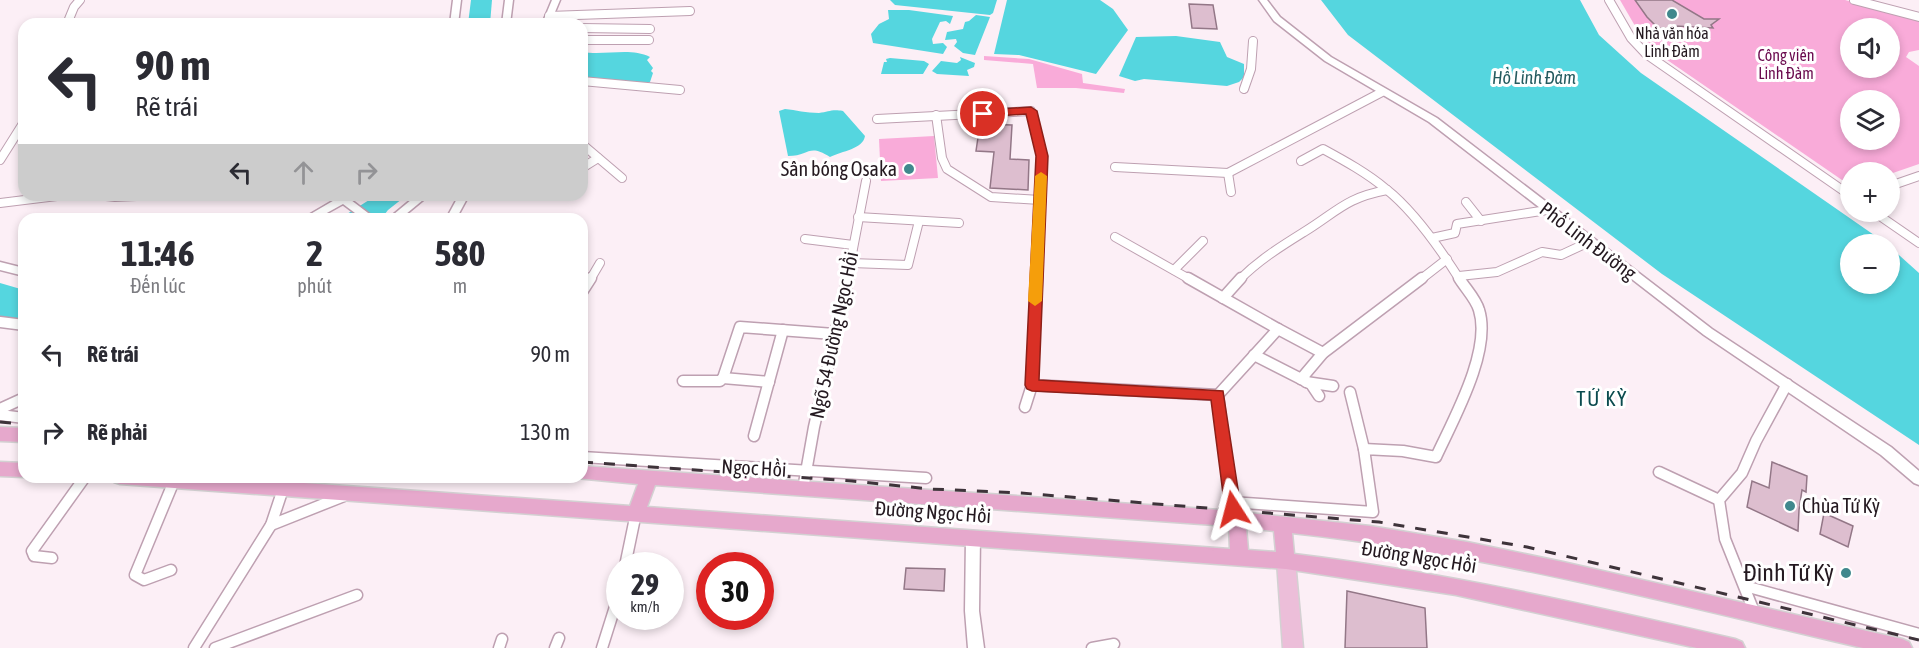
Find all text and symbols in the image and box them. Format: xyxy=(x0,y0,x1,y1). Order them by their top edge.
marker: Nhà văn hóa Linh Đàm xyxy=(1665,7,1679,21)
map controls xyxy=(1840,18,1900,294)
button: sound xyxy=(1840,18,1900,78)
place label: Nhà văn hóa Linh Đàm xyxy=(1635,24,1709,60)
text: 90 m xyxy=(135,41,210,89)
icon: left xyxy=(36,42,114,120)
park label: Công viên Linh Đàm xyxy=(1758,46,1814,82)
water label: Hồ Linh Đàm xyxy=(1492,67,1576,88)
pin xyxy=(957,88,1008,139)
button: layers xyxy=(1840,90,1900,150)
text: Rẽ trái xyxy=(135,91,198,122)
icon: arrive xyxy=(966,97,999,130)
icon: left xyxy=(224,156,257,189)
icon: ahead xyxy=(287,156,320,189)
icon: right xyxy=(350,156,383,189)
place label: Sân bóng Osaka xyxy=(781,157,897,180)
marker: Sân bóng Osaka xyxy=(902,162,916,176)
button: + xyxy=(1840,162,1900,222)
street label: Phố Linh Đường xyxy=(1536,197,1641,285)
text: 11:46 xyxy=(121,232,195,274)
text: 2 xyxy=(306,232,323,274)
text: 580 xyxy=(435,232,485,274)
button: − xyxy=(1840,234,1900,294)
street label: Ngõ 54 Đường Ngọc Hồi xyxy=(805,249,862,420)
text: Đến lúc xyxy=(130,274,185,297)
text: phút xyxy=(297,274,332,297)
text: m xyxy=(453,274,467,297)
icon: left xyxy=(36,338,69,371)
text: Rẽ trái xyxy=(87,341,139,367)
text: 90 m xyxy=(530,341,570,367)
district label: TỨ KỲ xyxy=(1576,386,1628,410)
icon: right xyxy=(36,416,69,449)
text: Rẽ phải xyxy=(87,419,147,445)
text: 130 m xyxy=(520,419,570,445)
street label: Ngọc Hồi xyxy=(721,454,787,481)
position arrow xyxy=(1201,477,1265,541)
place label: Chùa Tứ Kỳ xyxy=(1802,494,1880,517)
street label: Đường Ngọc Hồi xyxy=(874,496,992,527)
marker: Chùa Tứ Kỳ xyxy=(1783,499,1797,513)
street label: Đường Ngọc Hồi xyxy=(1360,536,1478,577)
speed limit sign: 30 xyxy=(696,552,774,630)
place label: Đình Tứ Kỳ xyxy=(1743,559,1834,586)
marker: Đình Tứ Kỳ xyxy=(1839,566,1853,580)
text: 29 xyxy=(631,567,659,601)
text: km/h xyxy=(630,598,660,615)

